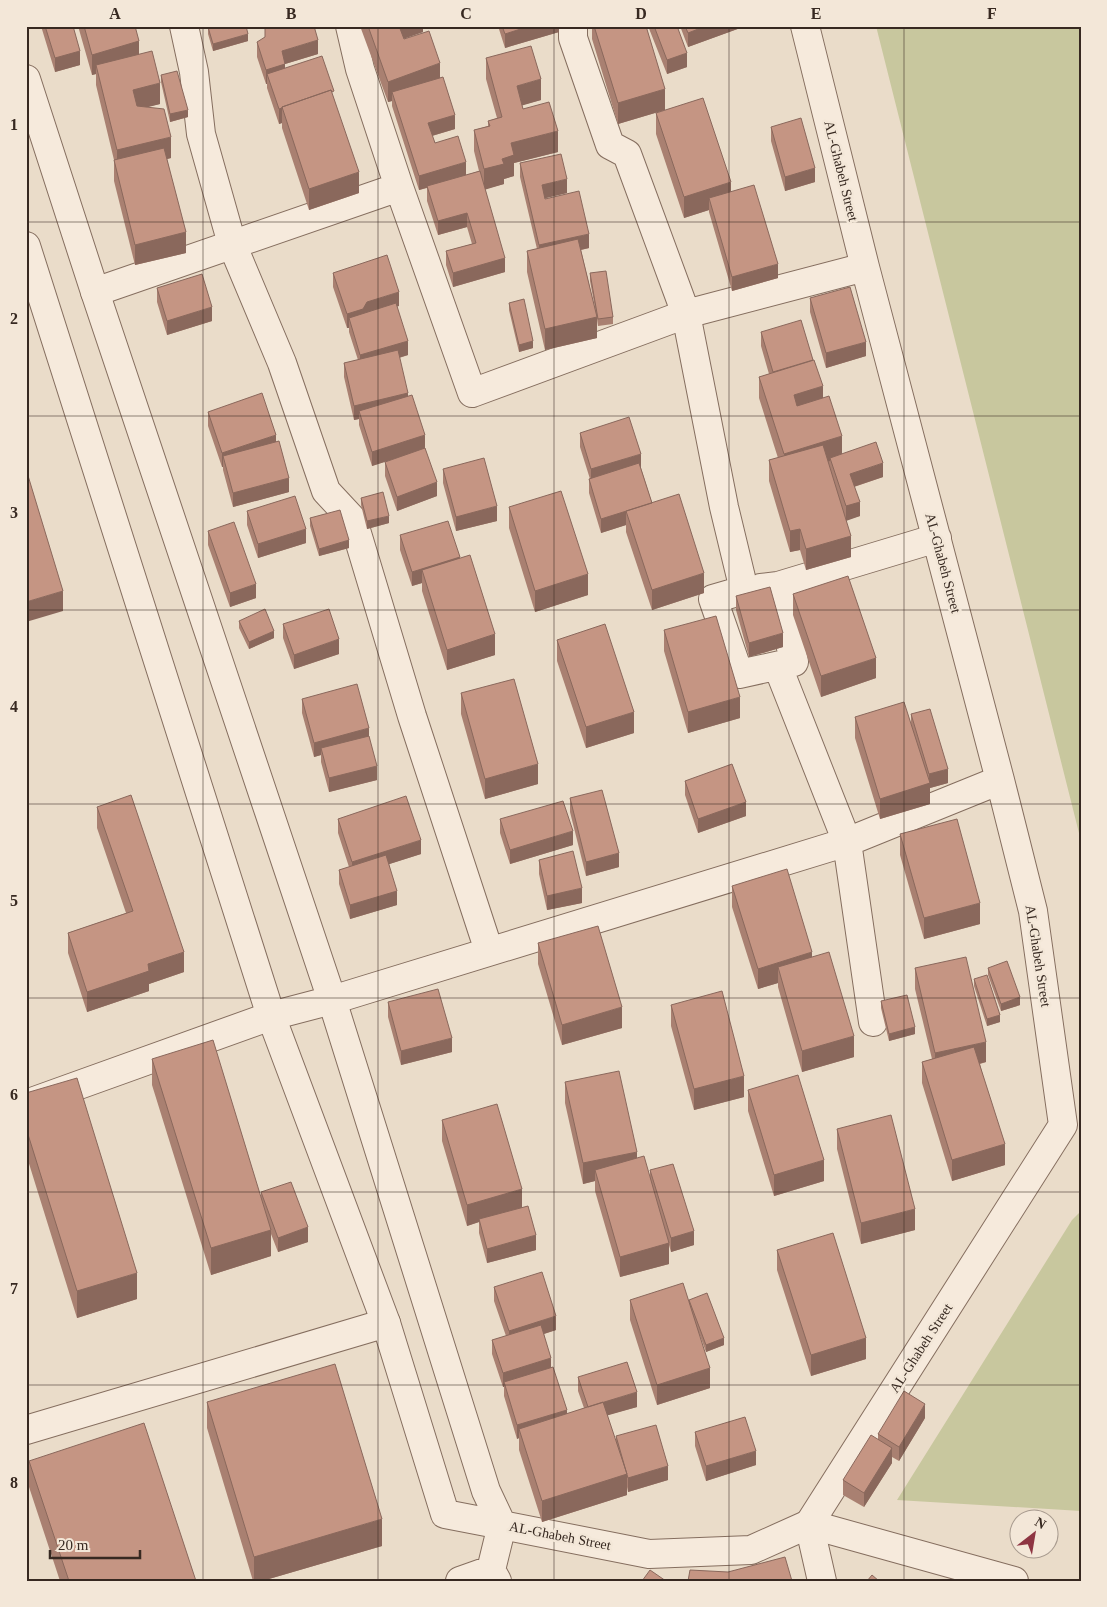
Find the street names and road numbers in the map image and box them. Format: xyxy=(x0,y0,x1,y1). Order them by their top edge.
street label: AL-Ghabeh Street xyxy=(821,119,861,223)
street label: AL-Ghabeh Street xyxy=(922,511,964,615)
street label: AL-Ghabeh Street xyxy=(1023,904,1053,1008)
street label: AL-Ghabeh Street xyxy=(887,1301,955,1395)
street label: AL-Ghabeh Street xyxy=(508,1519,612,1553)

